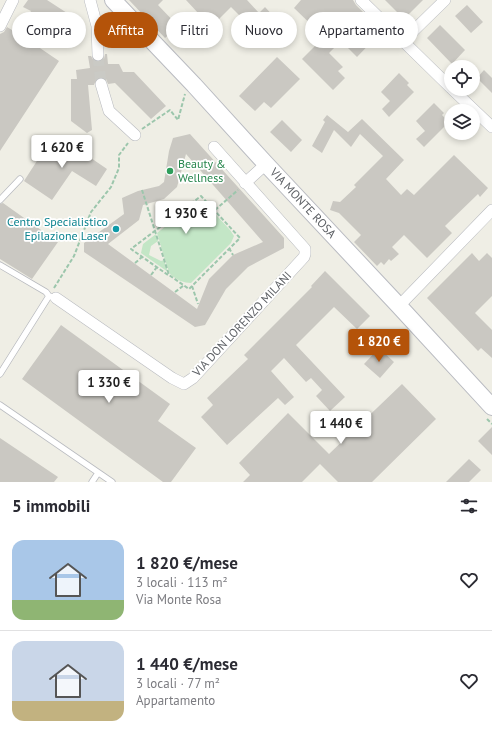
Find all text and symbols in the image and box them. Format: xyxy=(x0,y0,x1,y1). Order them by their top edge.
chip: Compra xyxy=(12,12,86,48)
chip: Affitta xyxy=(94,12,158,48)
chip: Filtri xyxy=(166,12,223,48)
chip: Nuovo xyxy=(231,12,297,48)
chip: Appartamento xyxy=(305,12,418,48)
map controls xyxy=(444,60,480,140)
button: locate xyxy=(444,60,480,96)
button: layers xyxy=(444,104,480,140)
pin: 1 620 € xyxy=(25,135,99,169)
text: 1 620 € xyxy=(40,139,84,156)
place label: Beauty & Wellness xyxy=(178,156,226,185)
street label: VIA MONTE ROSA xyxy=(266,164,340,241)
marker: Beauty & Wellness xyxy=(165,166,175,176)
pin: 1 930 € xyxy=(149,201,223,235)
text: 1 930 € xyxy=(164,205,208,222)
place label: Centro Specialistico Epilazione Laser xyxy=(7,214,108,243)
marker: Centro Specialistico Epilazione Laser xyxy=(111,224,121,234)
street label: VIA DON LORENZO MILANI xyxy=(188,268,294,380)
pin: 1 820 € xyxy=(342,329,416,363)
text: 1 820 € xyxy=(357,333,401,350)
pin: 1 330 € xyxy=(72,370,146,404)
text: 1 330 € xyxy=(87,374,131,391)
pin: 1 440 € xyxy=(304,411,378,445)
text: 1 440 € xyxy=(319,415,363,432)
text: 5 immobili xyxy=(12,495,90,517)
icon: filters xyxy=(458,495,480,517)
text: 1 820 €/mese xyxy=(136,552,238,574)
icon: home xyxy=(44,556,92,604)
icon: heart xyxy=(458,569,480,591)
text: 3 locali · 113 m² xyxy=(136,574,228,591)
text: Via Monte Rosa xyxy=(136,591,222,608)
text: 1 440 €/mese xyxy=(136,653,238,675)
icon: home xyxy=(44,657,92,705)
icon: heart xyxy=(458,670,480,692)
text: 3 locali · 77 m² xyxy=(136,675,220,692)
text: Appartamento xyxy=(136,692,215,709)

